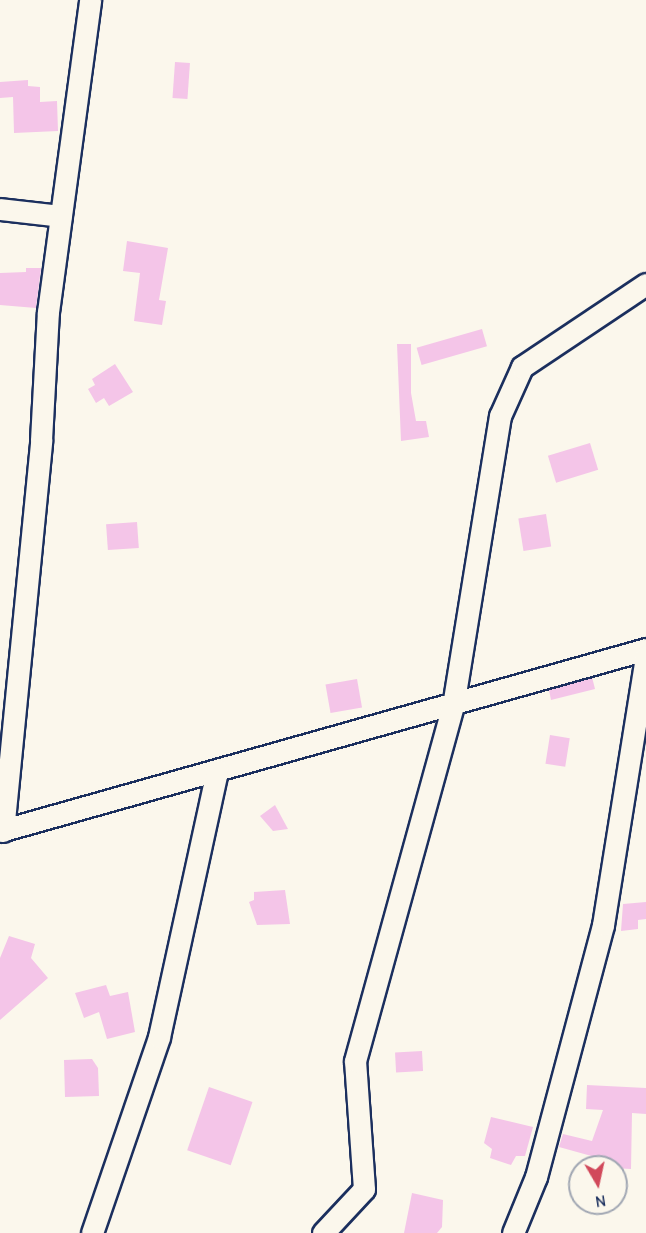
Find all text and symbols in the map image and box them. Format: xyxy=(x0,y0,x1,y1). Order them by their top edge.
north arrow xyxy=(568,1155,628,1215)
text: N xyxy=(594,1191,607,1211)

